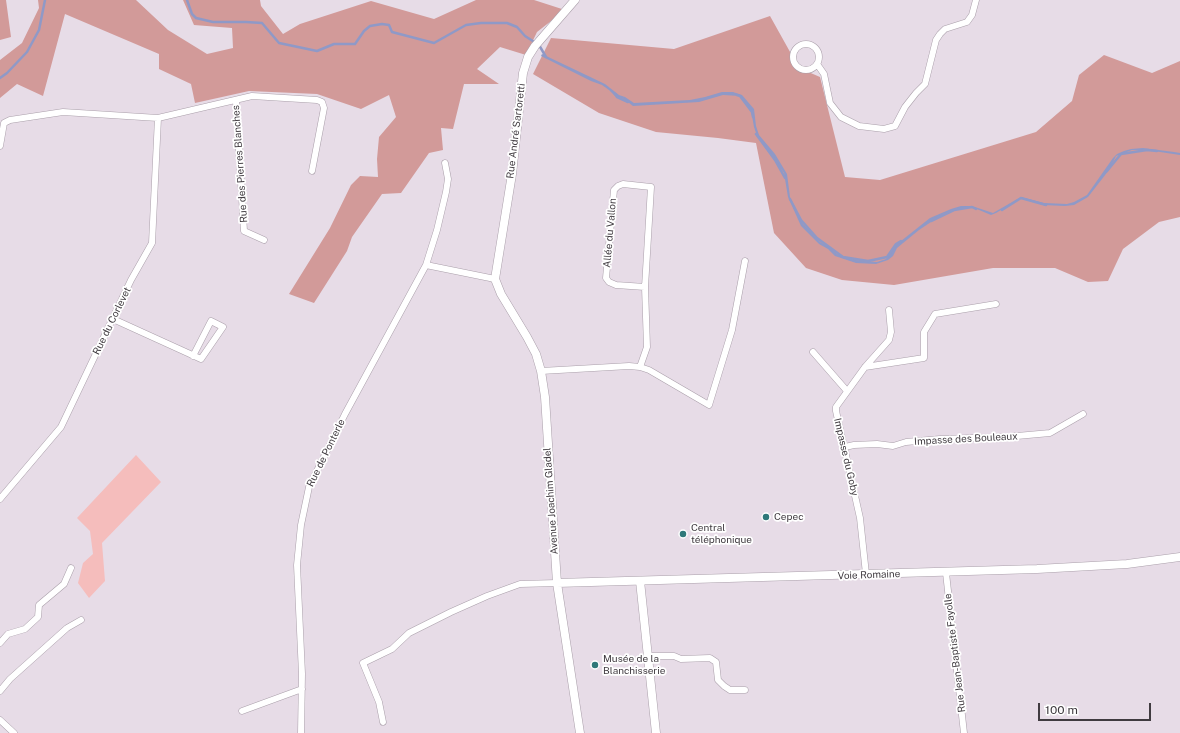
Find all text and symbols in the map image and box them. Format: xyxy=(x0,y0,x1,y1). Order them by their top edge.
street label: Rue André Sartoretti xyxy=(504,83,528,179)
street label: Rue des Pierres Blanches xyxy=(230,105,250,223)
street label: Allée du Vallon xyxy=(601,198,619,268)
street label: Rue du Corlevet xyxy=(90,285,134,357)
street label: Rue de Ponterle xyxy=(304,417,348,489)
street label: Impasse du Goby xyxy=(831,417,861,497)
street label: Impasse des Bouleaux xyxy=(914,430,1018,448)
street label: Avenue Joachim Gladel xyxy=(541,447,561,555)
place label: Cepec xyxy=(774,511,804,523)
marker: Cepec xyxy=(761,512,771,522)
place label: Central téléphonique xyxy=(691,522,752,546)
marker: Central téléphonique xyxy=(678,529,688,539)
street label: Voie Romaine xyxy=(837,568,901,582)
street label: Rue Jean-Baptiste Fayolle xyxy=(942,593,968,713)
place label: Musée de la Blanchisserie xyxy=(603,653,665,676)
marker: Musée de la Blanchisserie xyxy=(590,660,600,670)
scale bar xyxy=(1040,695,1153,721)
text: 100 m xyxy=(1045,703,1078,717)

